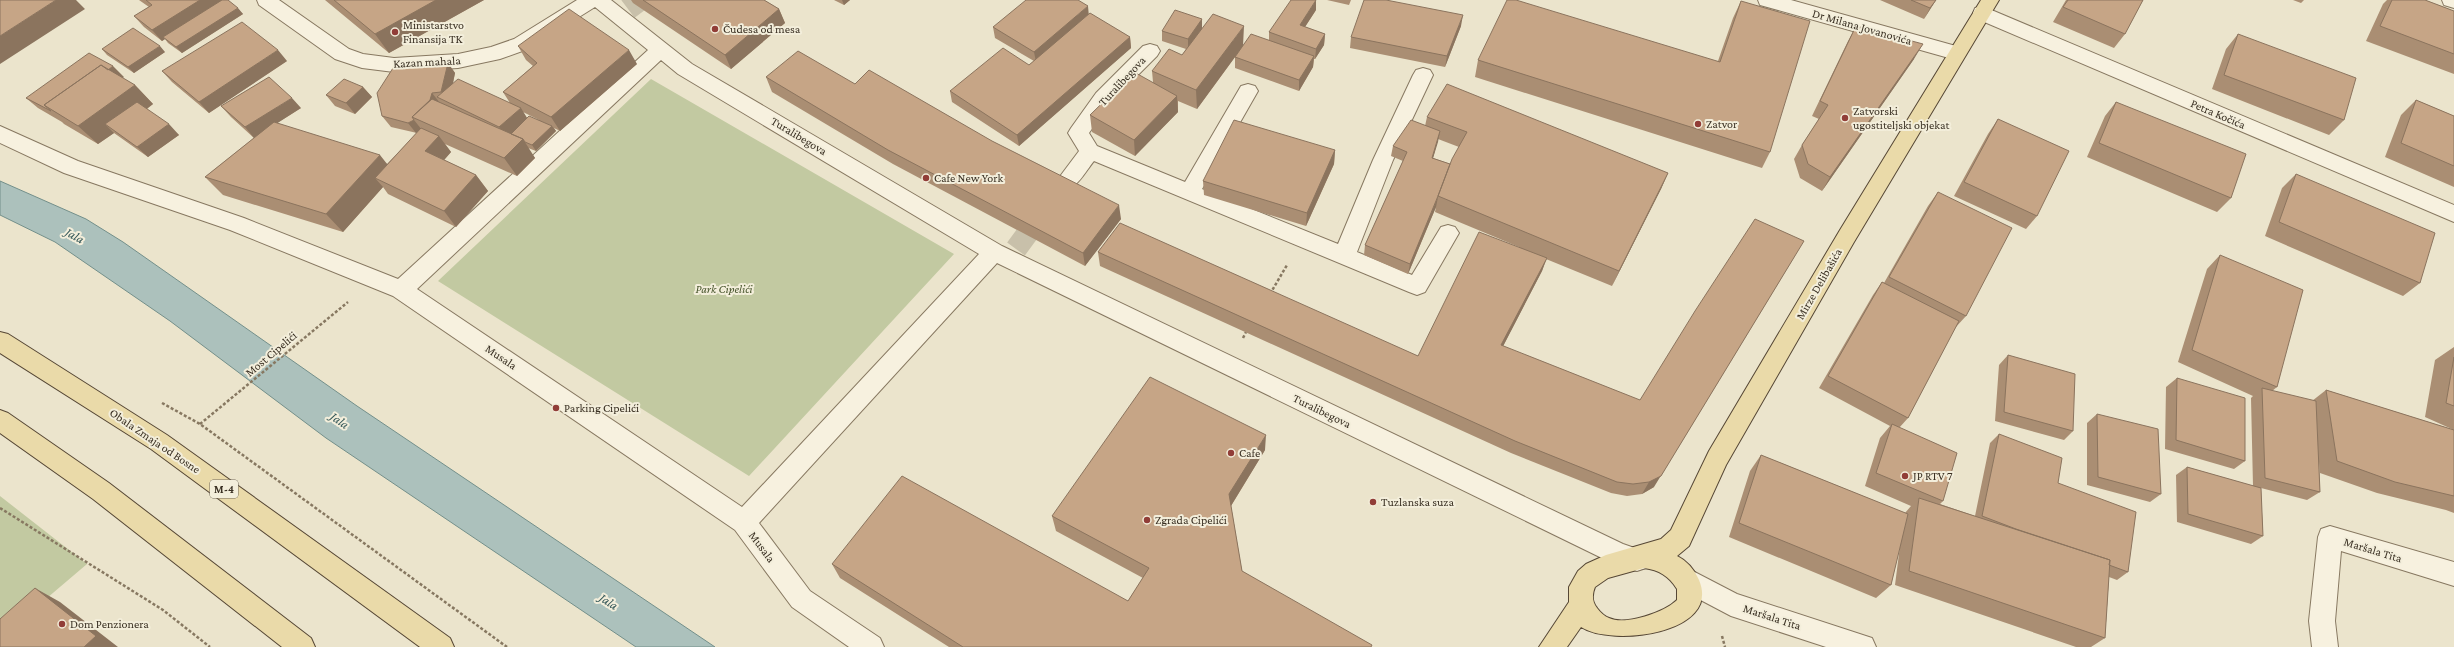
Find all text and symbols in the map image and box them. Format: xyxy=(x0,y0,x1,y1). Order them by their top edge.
street label: Dr Milana Jovanovića xyxy=(1811,6,1914,48)
place label: Ministarstvo Finansija TK xyxy=(403,18,464,46)
place label: Čudesa od mesa xyxy=(723,22,801,36)
marker: Čudesa od mesa xyxy=(710,24,720,34)
marker: Ministarstvo Finansija TK xyxy=(390,27,400,37)
street label: Kazan mahala xyxy=(393,53,462,71)
street label: Turalibegova xyxy=(1095,53,1149,109)
street label: Petra Kočića xyxy=(2188,96,2248,132)
place label: Zatvorski ugostiteljski objekat xyxy=(1853,104,1951,132)
marker: Zatvorski ugostiteljski objekat xyxy=(1840,113,1850,123)
street label: Turalibegova xyxy=(768,114,830,158)
place label: Zatvor xyxy=(1706,117,1738,131)
marker: Zatvor xyxy=(1693,119,1703,129)
place label: Cafe New York xyxy=(934,171,1003,185)
marker: Cafe New York xyxy=(921,173,931,183)
water label: Jala xyxy=(61,223,87,247)
street label: Mirze Delibašića xyxy=(1793,246,1845,322)
park label: Park Cipelići xyxy=(695,282,753,296)
street label: Most Cipelići xyxy=(242,328,300,380)
street label: Musala xyxy=(482,341,520,373)
street label: Turalibegova xyxy=(1291,391,1354,431)
place label: Parking Cipelići xyxy=(564,401,639,415)
marker: Parking Cipelići xyxy=(551,403,561,413)
street label: Obala Zmaja od Bosne xyxy=(107,405,203,477)
water label: Jala xyxy=(326,408,352,432)
place label: Cafe xyxy=(1239,446,1260,460)
marker: Cafe xyxy=(1226,448,1236,458)
place label: JP RTV 7 xyxy=(1912,469,1953,483)
marker: JP RTV 7 xyxy=(1900,471,1910,481)
road number: M-4 xyxy=(210,480,238,498)
place label: Tuzlanska suza xyxy=(1381,495,1454,509)
marker: Tuzlanska suza xyxy=(1368,497,1378,507)
place label: Zgrada Cipelići xyxy=(1155,513,1227,527)
marker: Zgrada Cipelići xyxy=(1142,515,1152,525)
street label: Musala xyxy=(746,529,778,566)
street label: Maršala Tita xyxy=(2342,535,2404,566)
water label: Jala xyxy=(595,589,621,613)
street label: Maršala Tita xyxy=(1741,601,1803,633)
place label: Dom Penzionera xyxy=(70,617,149,631)
marker: Dom Penzionera xyxy=(57,619,67,629)

